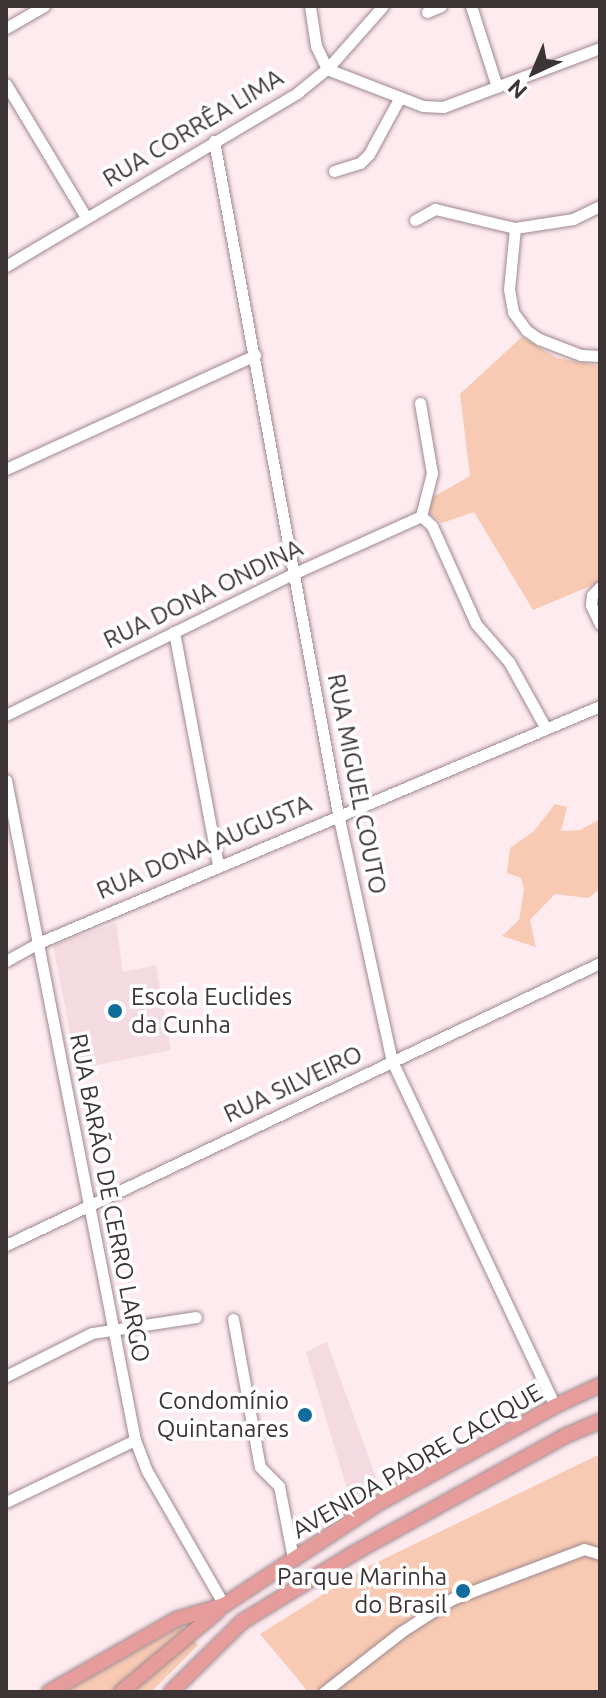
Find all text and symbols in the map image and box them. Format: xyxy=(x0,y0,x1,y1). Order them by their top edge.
north arrow xyxy=(494,32,574,112)
street label: RUA CORRÊA LIMA xyxy=(98,63,288,193)
text: N xyxy=(502,75,532,104)
street label: RUA DONA ONDINA xyxy=(99,533,307,655)
street label: RUA MIGUEL COUTO xyxy=(322,671,392,897)
street label: RUA DONA AUGUSTA xyxy=(92,789,316,905)
place label: Escola Euclides da Cunha xyxy=(131,983,292,1039)
marker: Escola Euclides da Cunha xyxy=(106,1002,124,1020)
street label: RUA BARÃO DE CERRO LARGO xyxy=(64,1031,156,1365)
street label: RUA SILVEIRO xyxy=(219,1039,367,1129)
street label: AVENIDA PADRE CACIQUE xyxy=(287,1378,547,1544)
place label: Condomínio Quintanares xyxy=(157,1387,289,1443)
marker: Condomínio Quintanares xyxy=(296,1406,314,1424)
place label: Parque Marinha do Brasil xyxy=(277,1563,447,1619)
marker: Parque Marinha do Brasil xyxy=(454,1582,472,1600)

